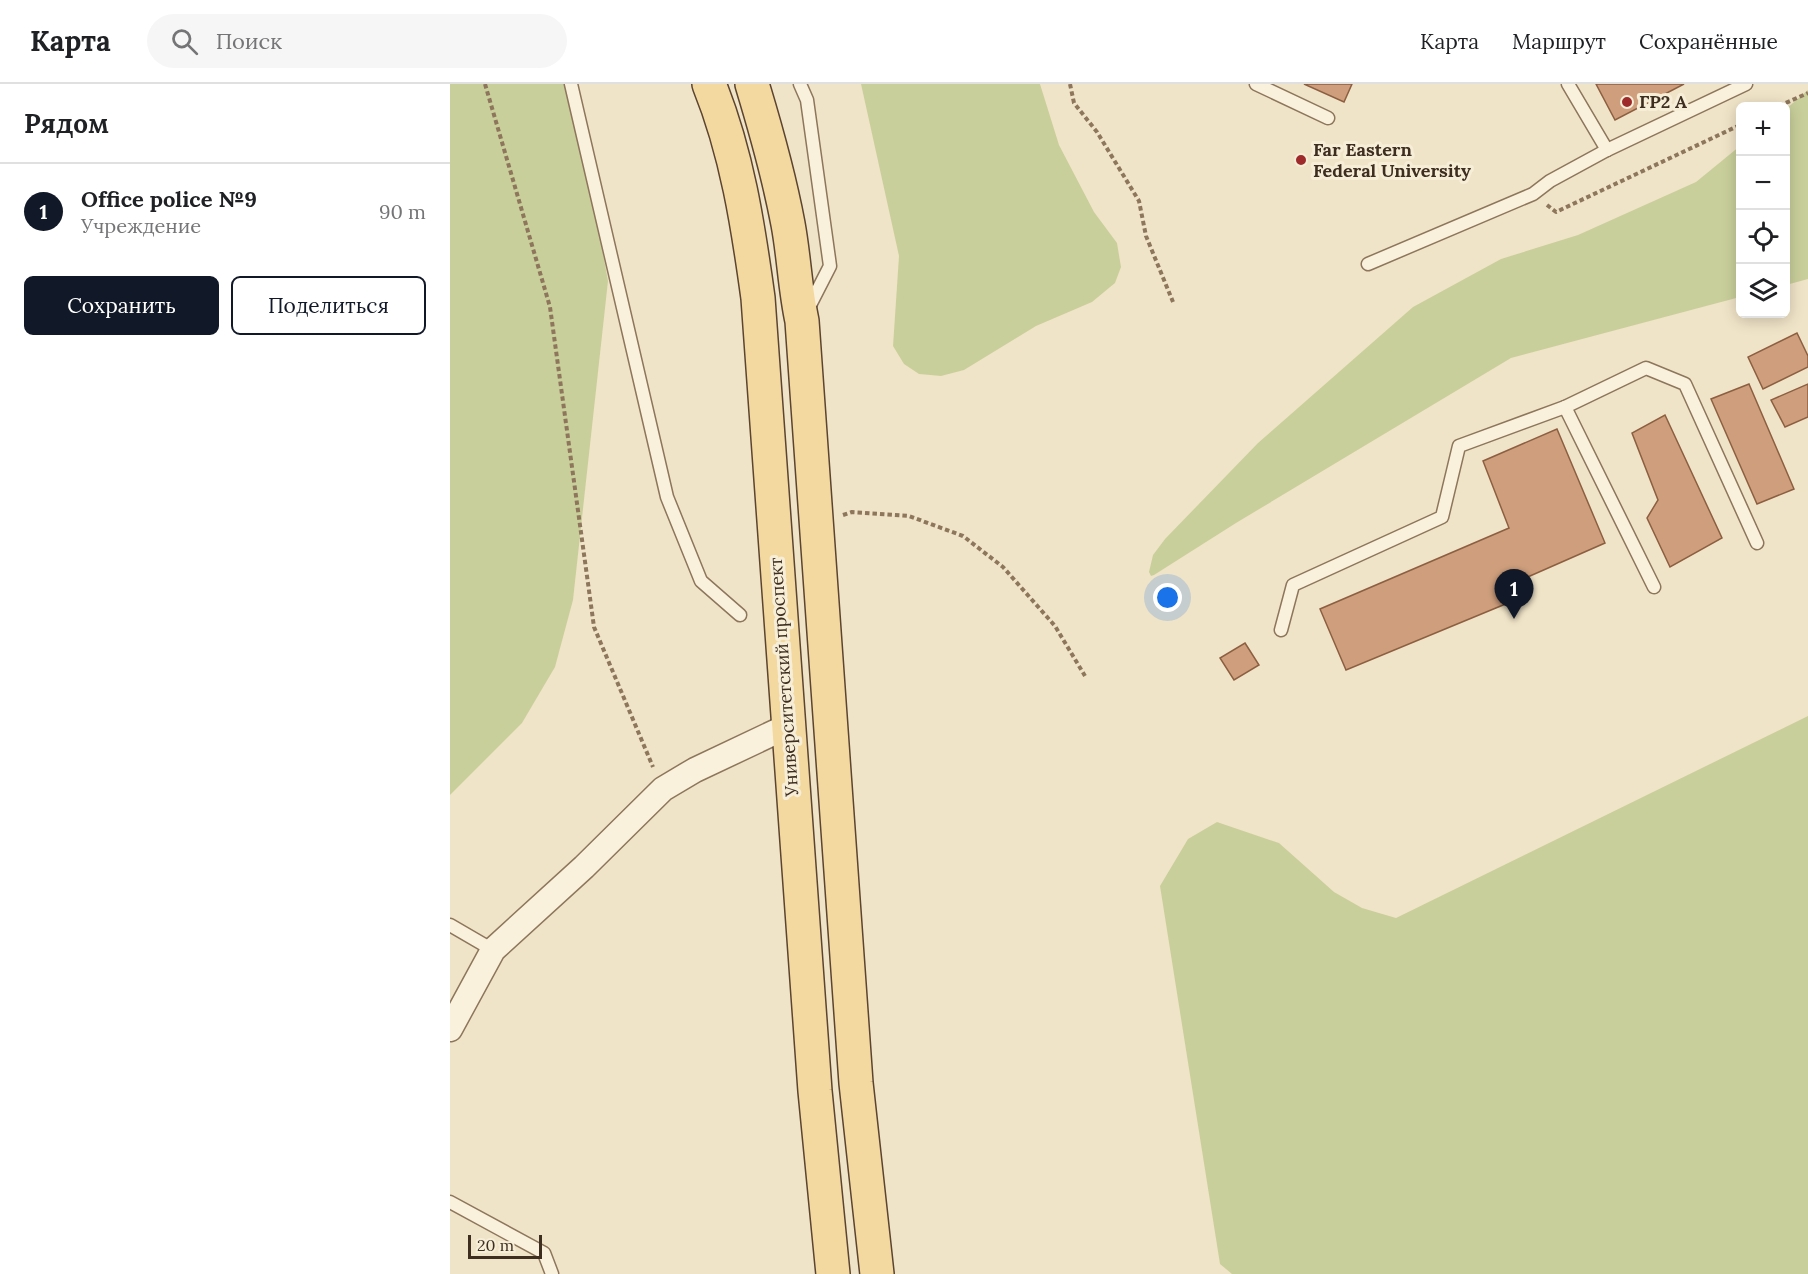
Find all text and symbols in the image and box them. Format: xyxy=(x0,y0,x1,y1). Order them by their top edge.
search box xyxy=(147,14,567,68)
text: Карта xyxy=(30,23,111,59)
icon: search xyxy=(168,25,201,58)
text: Поиск xyxy=(216,27,282,55)
text: Карта xyxy=(1420,28,1479,55)
text: Маршрут xyxy=(1512,28,1606,55)
text: Сохранённые xyxy=(1639,28,1778,55)
place label: ГР2 А xyxy=(1639,90,1687,113)
marker: ГР2 А xyxy=(1620,95,1634,109)
map controls xyxy=(1736,102,1790,318)
button: + xyxy=(1736,102,1790,156)
text: Рядом xyxy=(24,107,109,140)
place label: Far Eastern Federal University xyxy=(1313,138,1471,182)
marker: Far Eastern Federal University xyxy=(1294,153,1308,167)
button: − xyxy=(1736,156,1790,210)
text: Office police №9 xyxy=(81,185,257,213)
text: 1 xyxy=(39,199,48,224)
text: 90 m xyxy=(379,199,426,224)
button: locate xyxy=(1736,210,1790,264)
text: Учреждение xyxy=(81,213,201,238)
button: layers xyxy=(1736,264,1790,318)
button: Сохранить xyxy=(24,276,219,335)
button: Поделиться xyxy=(231,276,426,335)
street label: Университетский проспект xyxy=(764,557,803,798)
pin: 1 xyxy=(1494,570,1534,619)
your location xyxy=(1153,583,1182,612)
scale bar xyxy=(468,1232,542,1260)
text: 20 m xyxy=(477,1235,514,1255)

